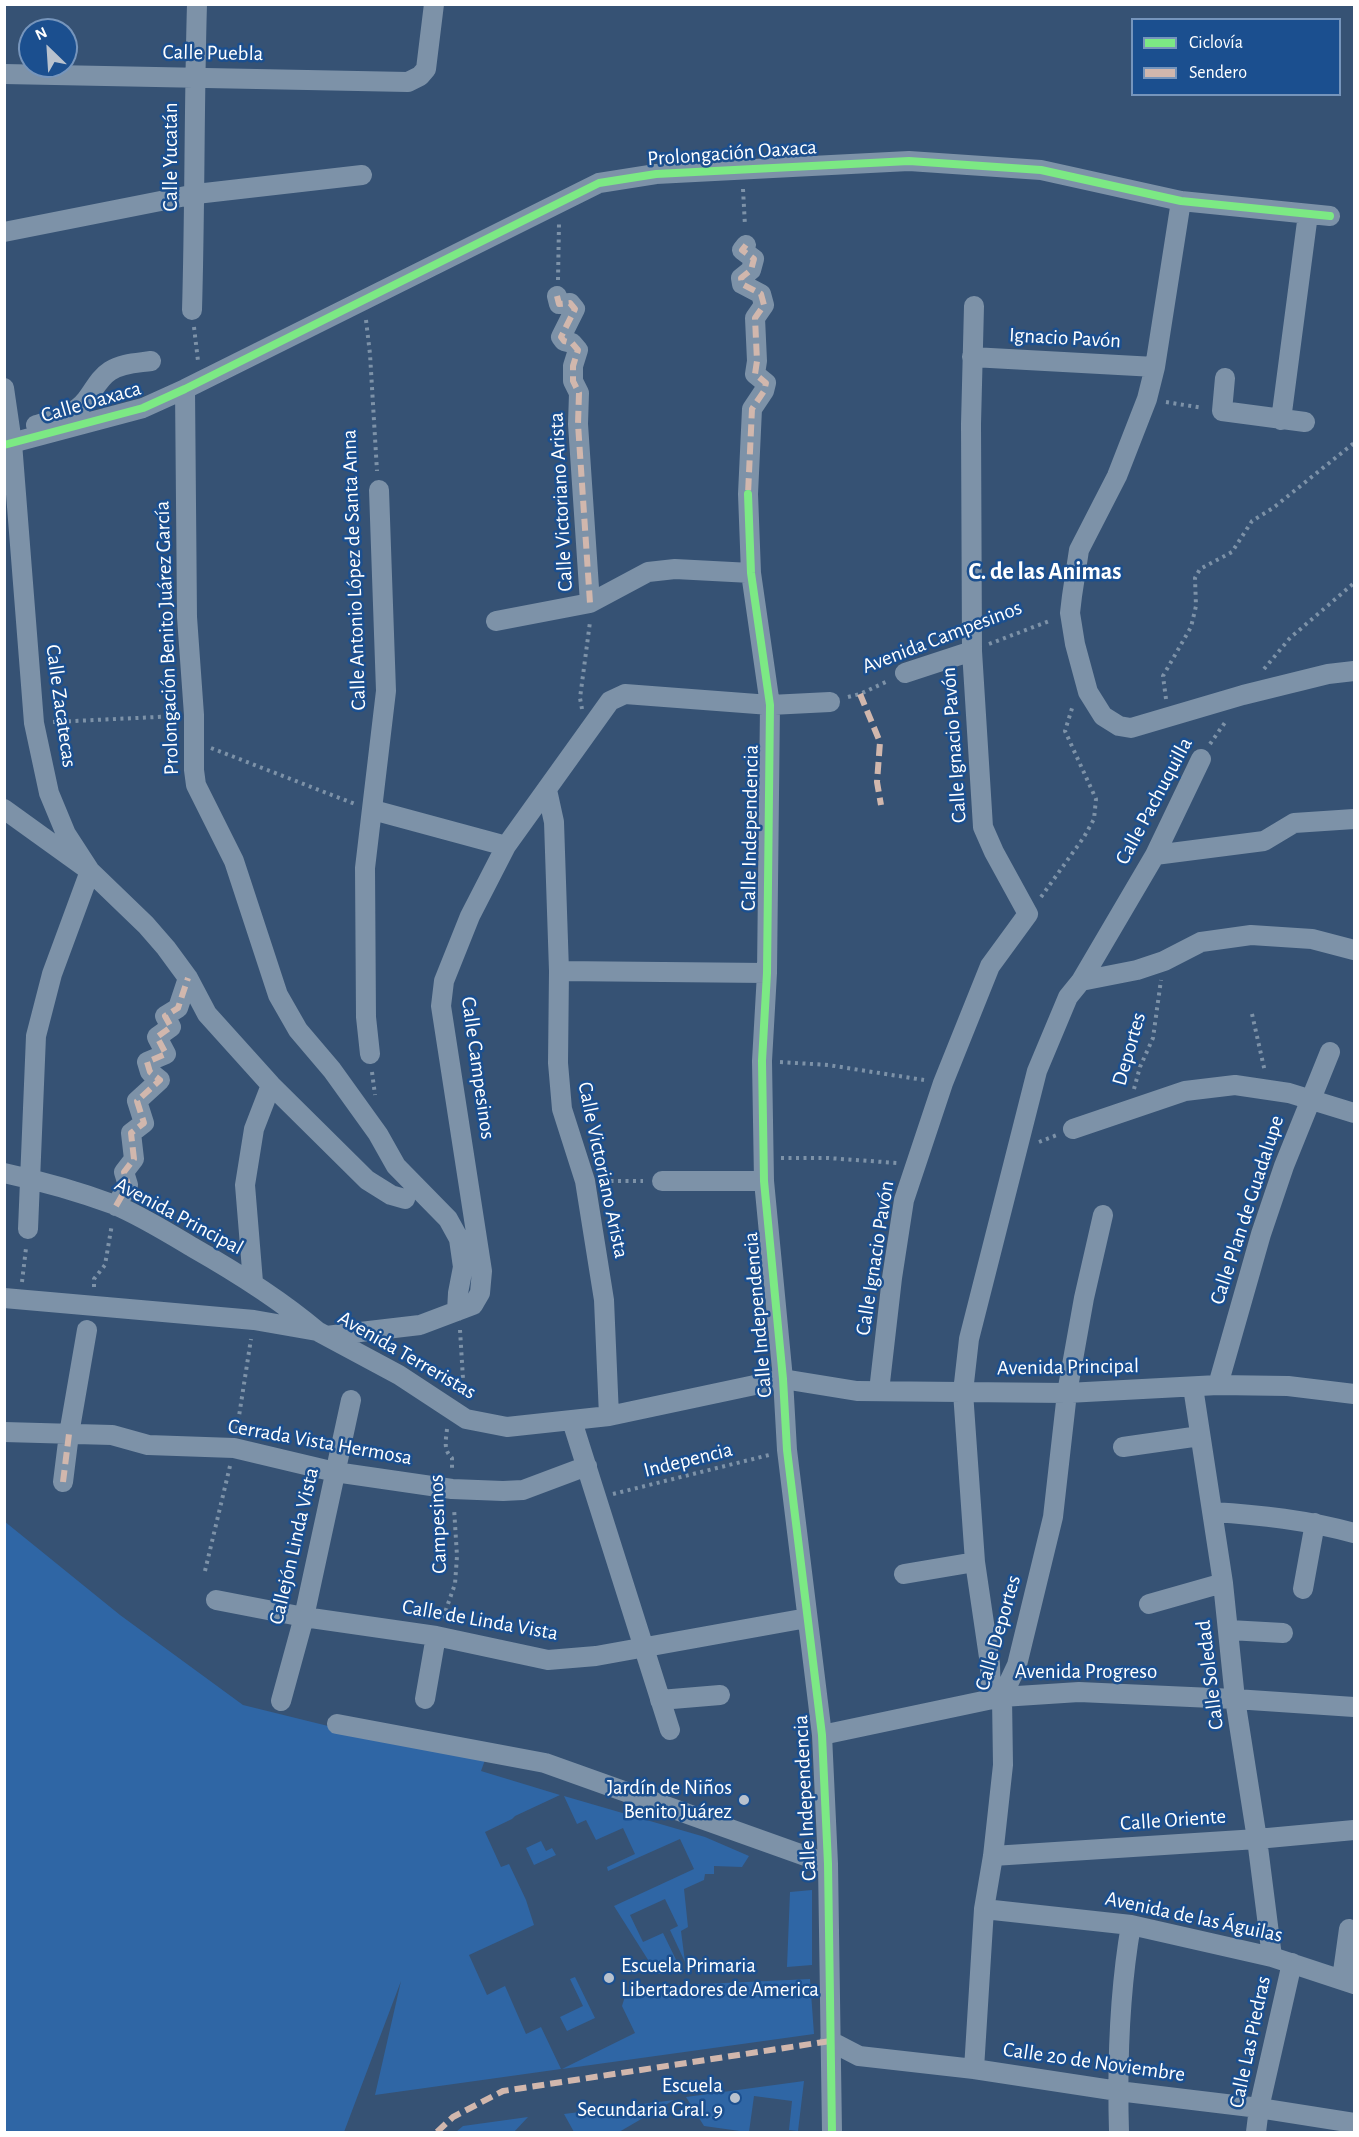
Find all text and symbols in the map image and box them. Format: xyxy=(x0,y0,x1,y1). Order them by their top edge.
north arrow xyxy=(18,18,78,78)
legend xyxy=(1131,18,1341,96)
text: N xyxy=(33,24,50,43)
text: Ciclovía xyxy=(1189,34,1243,52)
street label: Calle Puebla xyxy=(162,40,264,66)
text: Sendero xyxy=(1189,64,1247,82)
street label: Calle Yucatán xyxy=(158,102,184,212)
street label: Prolongación Oaxaca xyxy=(646,135,818,171)
street label: Ignacio Pavón xyxy=(1008,322,1122,354)
street label: Calle Oaxaca xyxy=(38,376,144,428)
street label: Calle Victoriano Arista xyxy=(544,412,578,592)
street label: Calle Antonio López de Santa Anna xyxy=(337,429,371,711)
street label: Prolongación Benito Juárez García xyxy=(150,500,184,776)
district label: C. de las Animas xyxy=(968,558,1122,586)
street label: Avenida Campesinos xyxy=(858,595,1026,679)
street label: Calle Zacatecas xyxy=(40,643,82,769)
street label: Calle Ignacio Pavón xyxy=(936,666,972,824)
street label: Calle Pachuquilla xyxy=(1110,733,1198,869)
street label: Calle Independencia xyxy=(736,745,764,911)
street label: Calle Campesinos xyxy=(456,995,500,1141)
street label: Deportes xyxy=(1107,1010,1151,1088)
street label: Calle Victoriano Arista xyxy=(572,1080,634,1260)
street label: Calle Plan de Guadalupe xyxy=(1205,1112,1289,1308)
street label: Avenida Principal xyxy=(110,1172,248,1260)
street label: Calle Ignacio Pavón xyxy=(850,1179,900,1337)
street label: Calle Independencia xyxy=(738,1231,778,1399)
street label: Avenida Terreristas xyxy=(333,1305,481,1405)
street label: Avenida Principal xyxy=(997,1353,1139,1381)
street label: Cerrada Vista Hermosa xyxy=(226,1413,414,1471)
street label: Indepencia xyxy=(641,1437,735,1483)
street label: Callejón Linda Vista xyxy=(264,1465,324,1627)
street label: Campesinos xyxy=(424,1474,452,1574)
street label: Calle Deportes xyxy=(970,1572,1026,1694)
street label: Calle de Linda Vista xyxy=(400,1594,560,1646)
street label: Calle Soledad xyxy=(1191,1619,1229,1731)
street label: Avenida Progreso xyxy=(1015,1659,1157,1685)
street label: Calle Independencia xyxy=(788,1714,822,1882)
place label: Jardín de Niños Benito Juárez xyxy=(607,1775,732,1825)
marker: Jardín de Niños Benito Juárez xyxy=(737,1793,751,1807)
street label: Calle Oriente xyxy=(1119,1804,1227,1836)
street label: Avenida de las Águilas xyxy=(1103,1886,1285,1948)
place label: Escuela Primaria Libertadores de America xyxy=(621,1953,819,2003)
marker: Escuela Primaria Libertadores de America xyxy=(602,1971,616,1985)
street label: Calle Las Piedras xyxy=(1224,1974,1276,2110)
street label: Calle 20 de Noviembre xyxy=(1001,2037,1187,2087)
place label: Escuela Secundaria Gral. 9 xyxy=(577,2073,723,2123)
marker: Escuela Secundaria Gral. 9 xyxy=(728,2091,742,2105)

